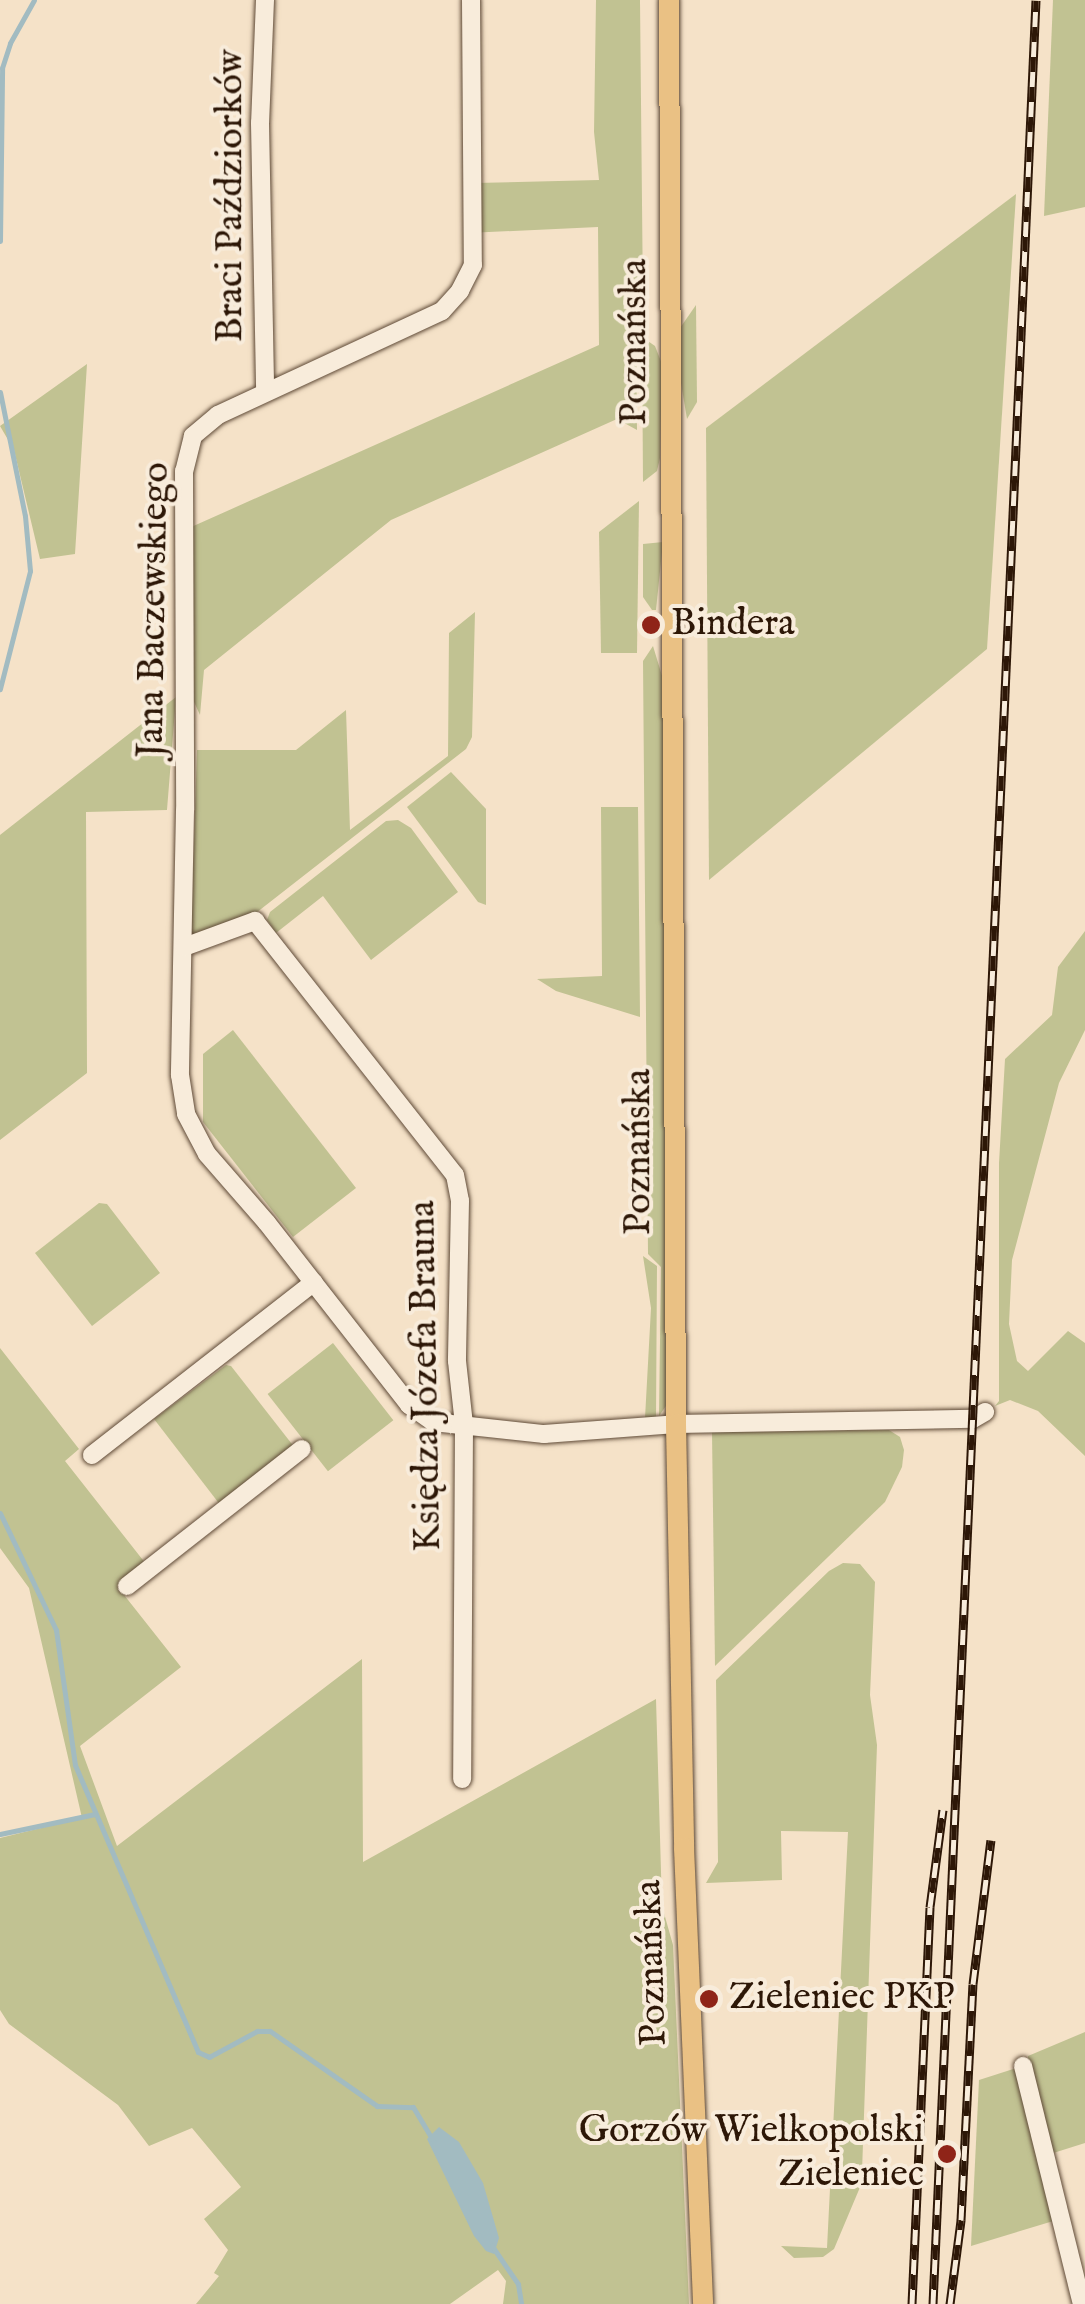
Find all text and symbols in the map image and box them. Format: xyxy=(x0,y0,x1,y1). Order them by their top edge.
street label: Braci Paździorków xyxy=(209,49,255,343)
street label: Poznańska xyxy=(613,259,659,425)
street label: Jana Baczewskiego xyxy=(130,462,180,758)
place label: Bindera xyxy=(671,602,795,648)
marker: Bindera xyxy=(640,614,662,636)
street label: Poznańska xyxy=(617,1069,663,1235)
street label: Księdza Józefa Brauna xyxy=(401,1200,453,1552)
street label: Poznańska xyxy=(627,1879,679,2047)
place label: Zieleniec PKP xyxy=(729,1976,954,2022)
marker: Zieleniec PKP xyxy=(698,1988,720,2010)
place label: Gorzów Wielkopolski Zieleniec xyxy=(579,2109,924,2198)
marker: Gorzów Wielkopolski Zieleniec xyxy=(934,2141,960,2167)

